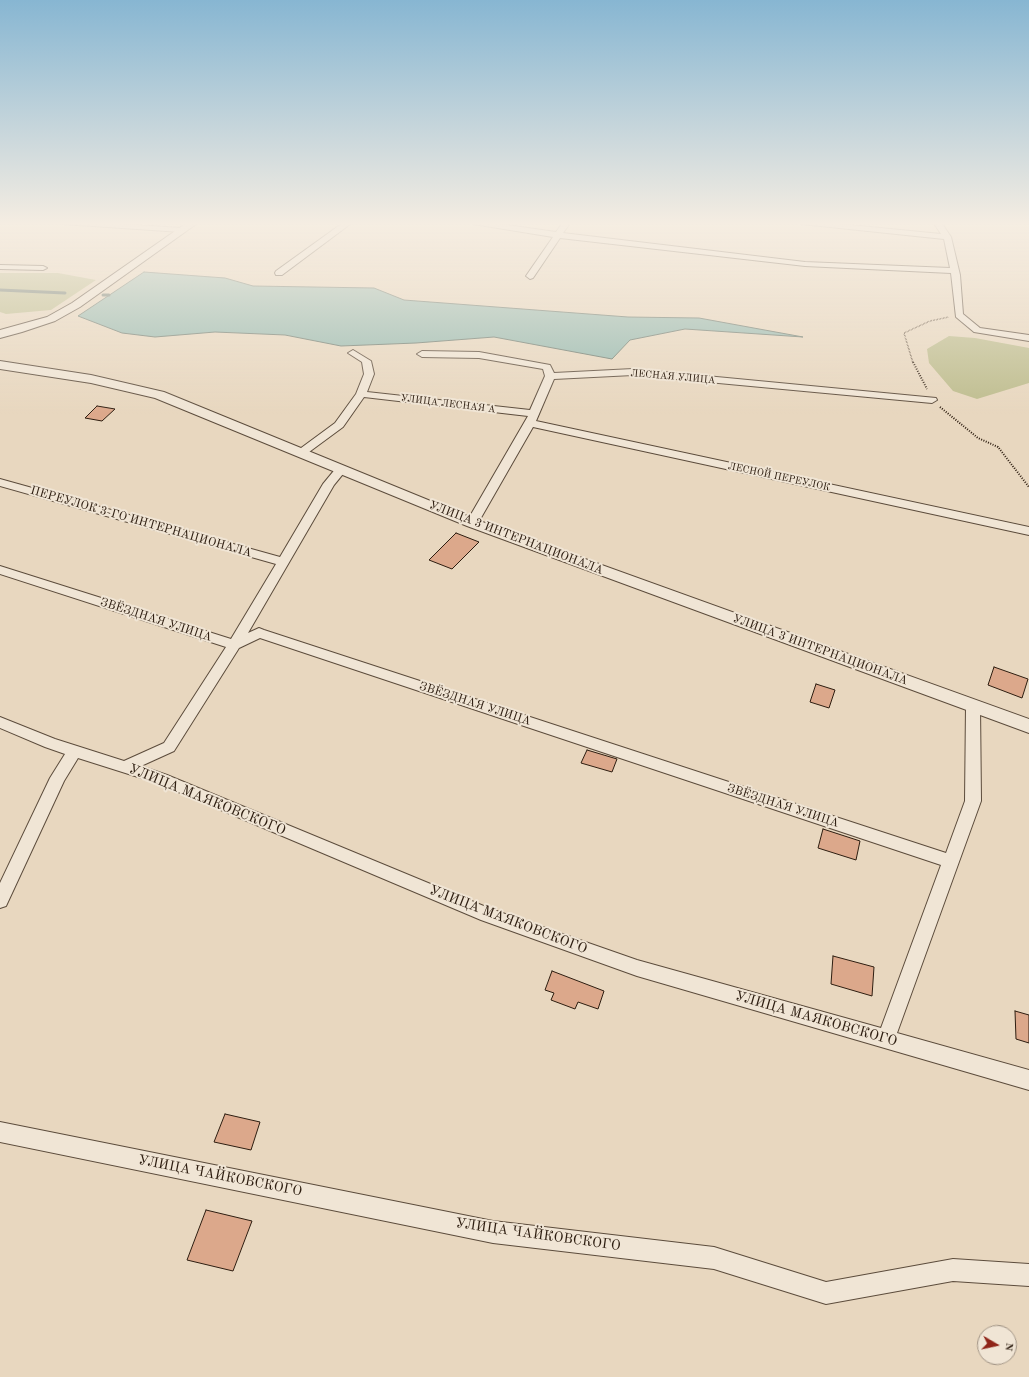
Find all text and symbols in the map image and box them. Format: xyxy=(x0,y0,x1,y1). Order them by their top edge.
street label: ЛЕСНАЯ УЛИЦА xyxy=(630,367,716,387)
street label: УЛИЦА ЛЕСНАЯ А xyxy=(400,392,496,416)
street label: ЛЕСНОЙ ПЕРЕУЛОК xyxy=(727,460,831,494)
street label: ПЕРЕУЛОК 3-ГО ИНТЕРНАЦИОНАЛА xyxy=(29,483,253,561)
street label: УЛИЦА 3 ИНТЕРНАЦИОНАЛА xyxy=(427,498,605,578)
street label: ЗВЁЗДНАЯ УЛИЦА xyxy=(98,595,214,645)
street label: УЛИЦА 3 ИНТЕРНАЦИОНАЛА xyxy=(730,611,910,689)
street label: ЗВЁЗДНАЯ УЛИЦА xyxy=(417,679,533,729)
street label: УЛИЦА МАЯКОВСКОГО xyxy=(126,761,288,839)
street label: ЗВЁЗДНАЯ УЛИЦА xyxy=(725,781,841,831)
street label: УЛИЦА МАЯКОВСКОГО xyxy=(427,882,589,958)
street label: УЛИЦА МАЯКОВСКОГО xyxy=(733,988,899,1050)
street label: УЛИЦА ЧАЙКОВСКОГО xyxy=(137,1152,303,1200)
street label: УЛИЦА ЧАЙКОВСКОГО xyxy=(454,1215,622,1255)
north arrow xyxy=(977,1325,1017,1365)
text: N xyxy=(1002,1342,1014,1352)

